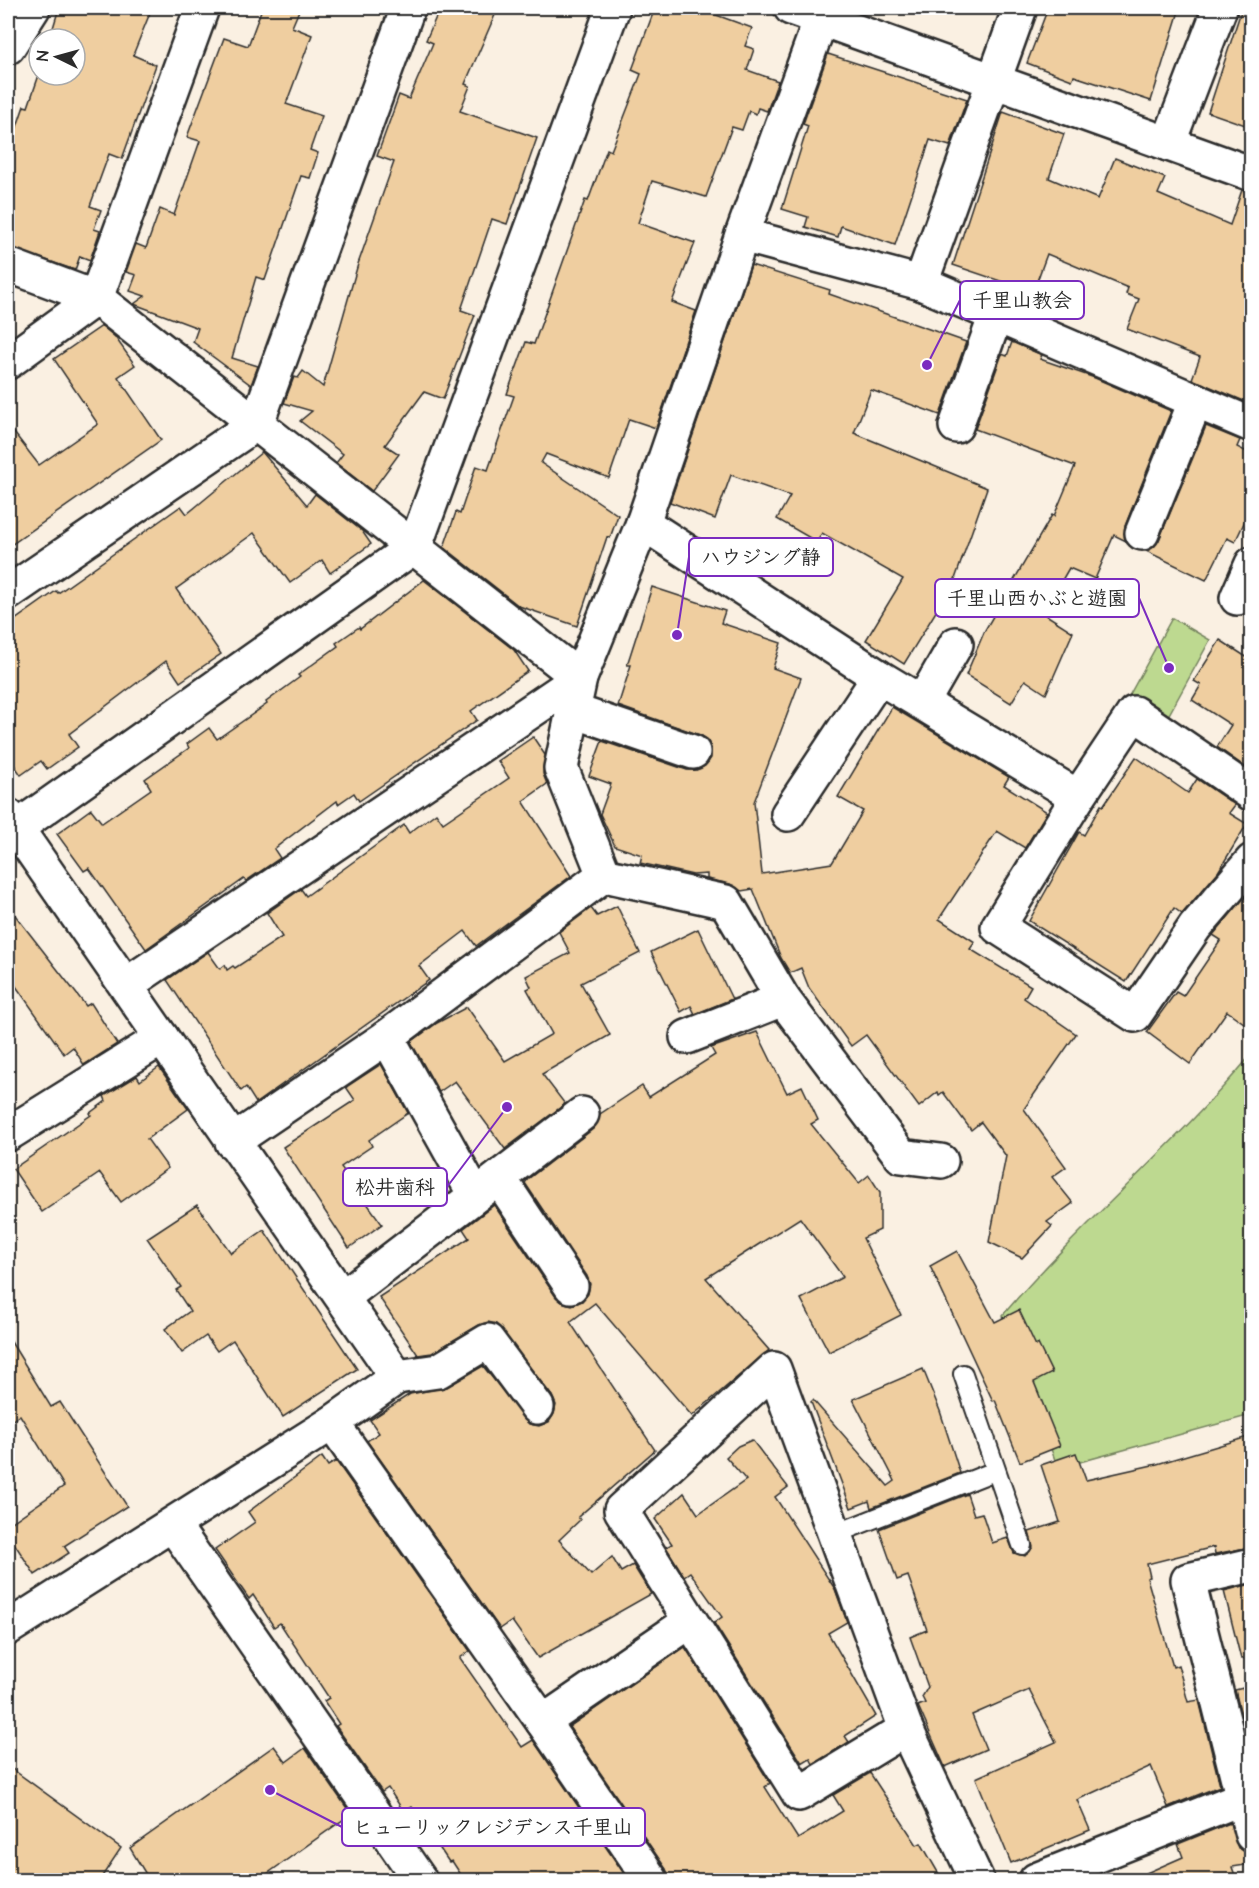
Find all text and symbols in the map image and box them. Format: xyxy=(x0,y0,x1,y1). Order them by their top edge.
north arrow xyxy=(27,27,87,87)
text: N xyxy=(32,50,54,62)
callout: 千里山教会 xyxy=(960,281,1084,319)
text: 千里山教会 xyxy=(972,287,1072,315)
callout: ハウジング静 xyxy=(689,538,833,576)
text: ハウジング静 xyxy=(701,544,821,572)
callout: 千里山西かぶと遊園 xyxy=(935,579,1139,617)
text: 千里山西かぶと遊園 xyxy=(947,585,1127,613)
callout: 松井歯科 xyxy=(343,1168,447,1206)
text: 松井歯科 xyxy=(355,1174,435,1202)
callout: ヒューリックレジデンス千里山 xyxy=(342,1808,645,1846)
text: ヒューリックレジデンス千里山 xyxy=(353,1814,633,1842)

